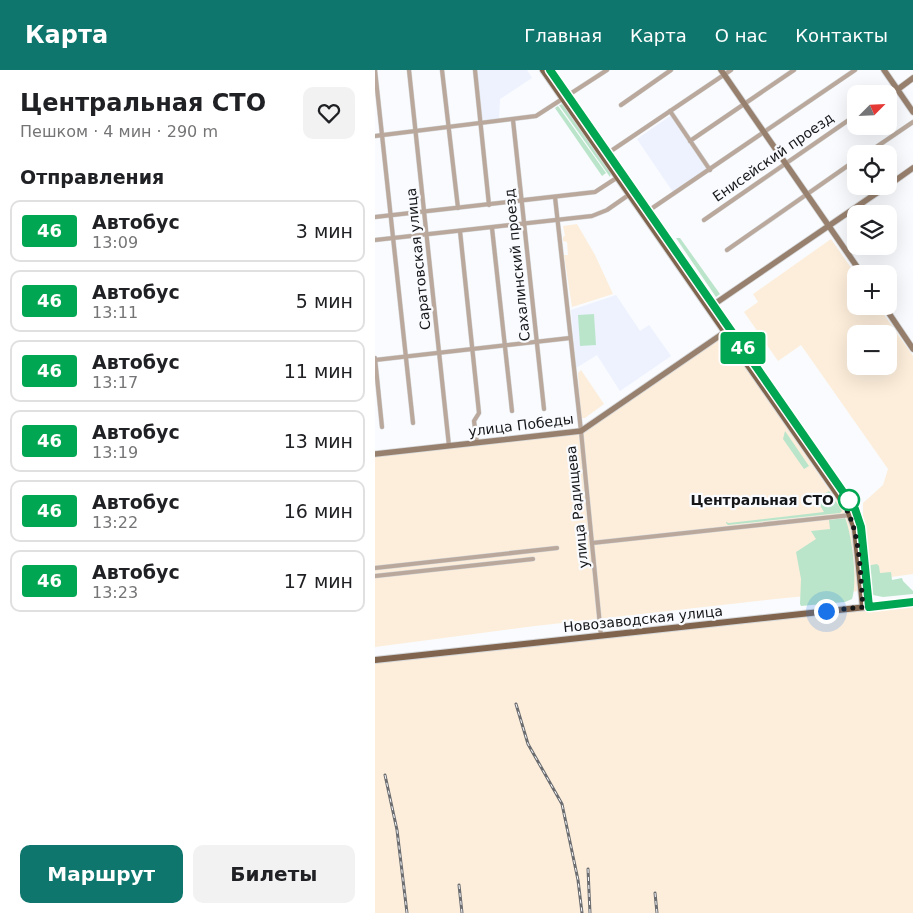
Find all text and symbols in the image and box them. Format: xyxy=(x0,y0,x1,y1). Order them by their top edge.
text: Карта xyxy=(25,21,108,49)
text: Главная xyxy=(524,25,602,46)
text: Карта xyxy=(630,25,687,46)
text: О нас xyxy=(715,25,767,46)
text: Контакты xyxy=(795,25,888,46)
north arrow xyxy=(847,85,897,135)
map controls xyxy=(847,85,897,375)
button: heart xyxy=(303,87,355,139)
text: Центральная СТО xyxy=(20,89,266,117)
street label: Енисейский проезд xyxy=(710,109,836,205)
text: Пешком · 4 мин · 290 m xyxy=(20,122,218,141)
button: locate xyxy=(847,145,897,195)
text: Отправления xyxy=(20,166,164,188)
street label: Саратовская улица xyxy=(403,187,433,331)
street label: Сахалинский проезд xyxy=(501,188,533,342)
button: layers xyxy=(847,205,897,255)
text: Автобус xyxy=(92,211,180,233)
text: 46 xyxy=(37,220,62,241)
text: 3 мин xyxy=(296,220,353,242)
text: 13:09 xyxy=(92,233,138,252)
button: + xyxy=(847,265,897,315)
text: Автобус xyxy=(92,281,180,303)
text: 46 xyxy=(37,290,62,311)
text: 5 мин xyxy=(296,290,353,312)
text: 13:11 xyxy=(92,303,138,322)
button: − xyxy=(847,325,897,375)
line badge: 46 xyxy=(721,332,765,364)
text: 46 xyxy=(730,337,756,358)
text: Автобус xyxy=(92,351,180,373)
text: 46 xyxy=(37,360,62,381)
text: 11 мин xyxy=(284,360,353,382)
text: 13:17 xyxy=(92,373,138,392)
street label: улица Победы xyxy=(467,411,575,439)
text: Автобус xyxy=(92,421,180,443)
text: 46 xyxy=(37,430,62,451)
text: 13 мин xyxy=(284,430,353,452)
text: 13:19 xyxy=(92,443,138,462)
street label: улица Радищева xyxy=(563,445,591,569)
marker: Центральная СТО xyxy=(838,489,860,511)
text: Автобус xyxy=(92,491,180,513)
place label: Центральная СТО xyxy=(690,492,834,508)
text: 46 xyxy=(37,500,62,521)
text: 16 мин xyxy=(284,500,353,522)
text: 13:22 xyxy=(92,513,138,532)
text: Автобус xyxy=(92,561,180,583)
text: 46 xyxy=(37,570,62,591)
text: 17 мин xyxy=(284,570,353,592)
text: 13:23 xyxy=(92,583,138,602)
your location xyxy=(814,599,839,624)
street label: Новозаводская улица xyxy=(562,603,724,635)
button: Маршрут xyxy=(20,845,183,903)
button: Билеты xyxy=(193,845,355,903)

